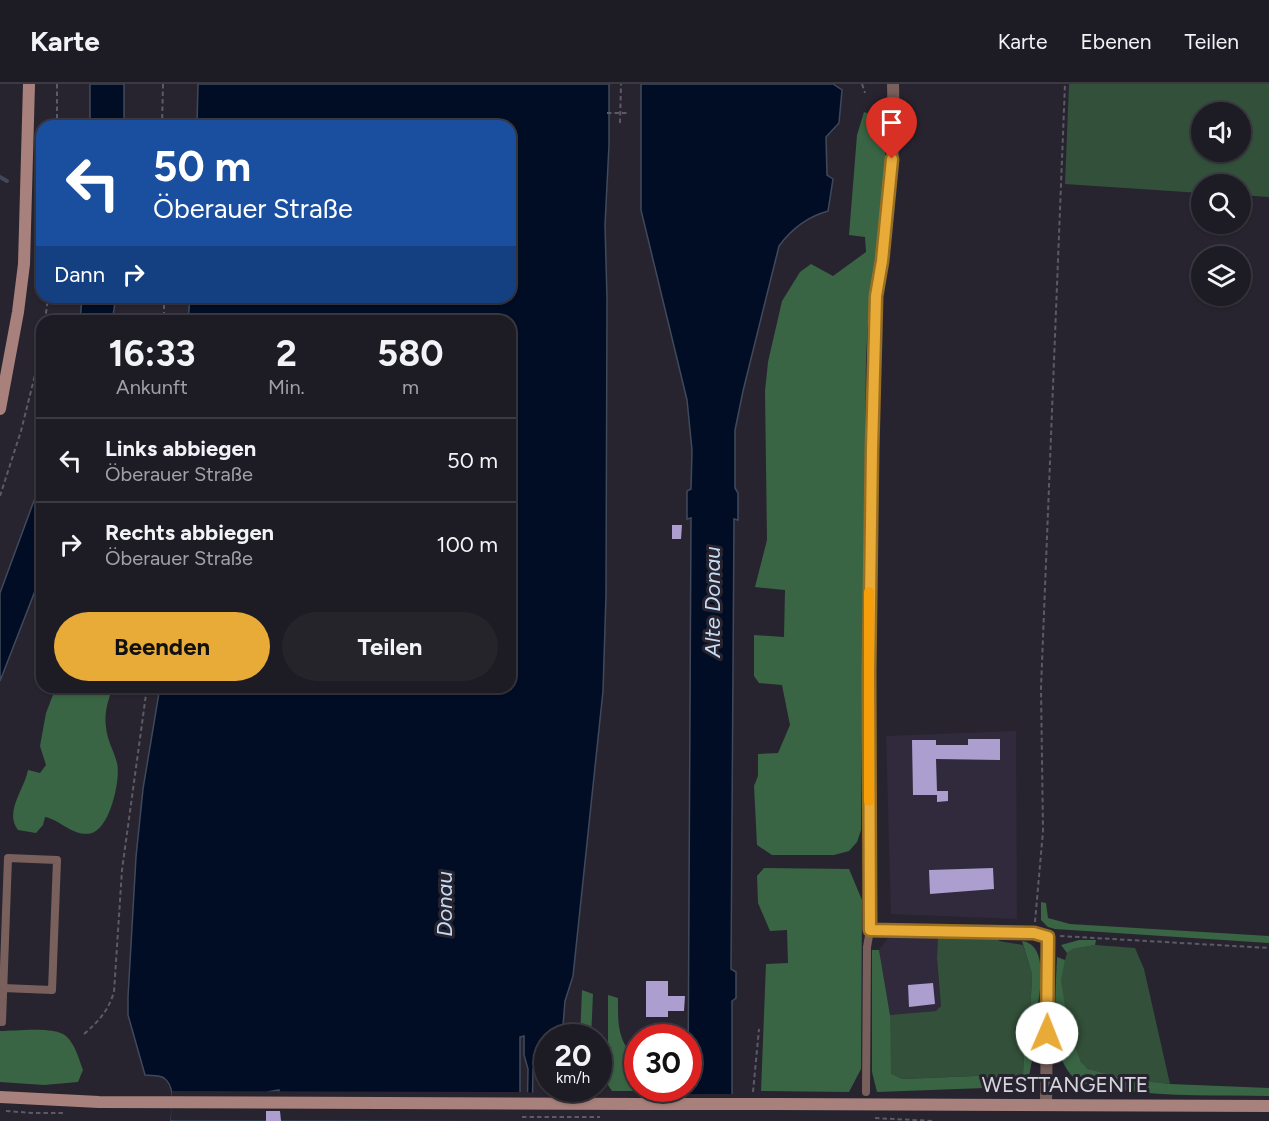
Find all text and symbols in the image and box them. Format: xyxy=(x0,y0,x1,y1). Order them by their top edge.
text: Karte xyxy=(30,24,100,58)
text: Karte xyxy=(998,29,1047,54)
text: Ebenen xyxy=(1080,29,1152,54)
text: Teilen xyxy=(1185,29,1239,54)
pin xyxy=(866,97,917,159)
map controls xyxy=(1191,102,1251,306)
button: sound xyxy=(1191,102,1251,162)
icon: arrive xyxy=(875,106,908,139)
text: 50 m xyxy=(153,141,251,192)
icon: left xyxy=(54,144,132,222)
button: search xyxy=(1191,174,1251,234)
text: Öberauer Straße xyxy=(153,192,353,225)
button: layers xyxy=(1191,246,1251,306)
icon: right xyxy=(117,258,150,291)
text: Dann xyxy=(54,261,105,288)
text: 16:33 xyxy=(108,332,195,375)
text: 2 xyxy=(276,332,297,375)
text: 580 xyxy=(377,332,444,375)
text: Ankunft xyxy=(116,375,188,399)
text: Min. xyxy=(268,375,305,399)
text: m xyxy=(402,375,419,399)
text: Links abbiegen xyxy=(105,435,256,462)
icon: left xyxy=(54,444,87,477)
text: 50 m xyxy=(447,447,498,474)
text: Öberauer Straße xyxy=(105,462,253,486)
text: Rechts abbiegen xyxy=(105,519,274,546)
icon: right xyxy=(54,528,87,561)
text: 100 m xyxy=(437,531,498,558)
text: Öberauer Straße xyxy=(105,546,253,570)
water label: Alte Donau xyxy=(699,546,726,659)
button: Beenden xyxy=(54,612,270,681)
button: Teilen xyxy=(282,612,498,681)
water label: Donau xyxy=(431,871,458,937)
position arrow xyxy=(1015,1001,1079,1065)
speed limit sign: 30 xyxy=(624,1024,702,1102)
text: 20 xyxy=(555,1037,591,1074)
text: km/h xyxy=(556,1069,590,1087)
street label: WESTTANGENTE xyxy=(982,1072,1148,1097)

